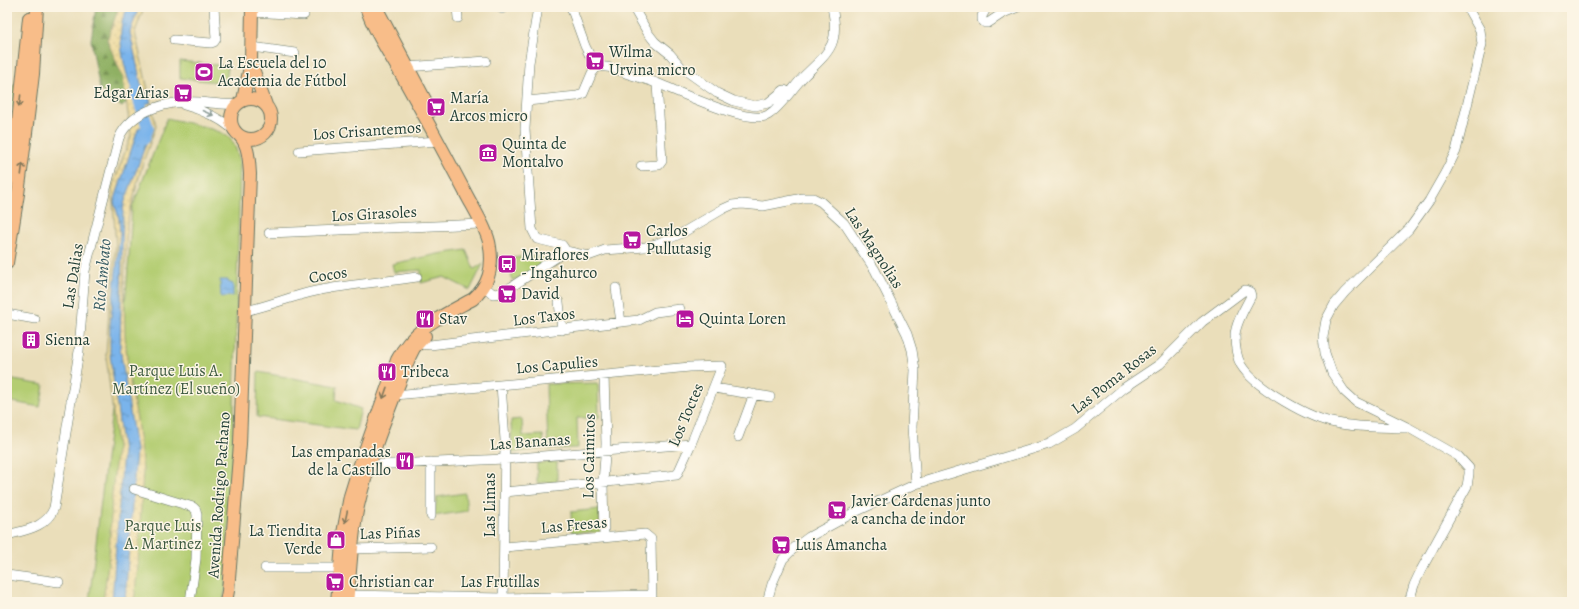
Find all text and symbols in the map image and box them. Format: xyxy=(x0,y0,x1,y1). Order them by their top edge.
place label: Wilma Urvina micro xyxy=(608,41,696,81)
supermarket icon: Wilma Urvina micro xyxy=(584,50,606,72)
place label: La Escuela del 10 Academia de Fútbol xyxy=(217,52,347,92)
sports icon: La Escuela del 10 Academia de Fútbol xyxy=(193,61,215,83)
place label: Edgar Arias xyxy=(93,82,169,104)
supermarket icon: Edgar Arias xyxy=(172,82,194,104)
place label: María Arcos micro xyxy=(449,87,528,127)
one-way arrow xyxy=(16,95,24,108)
supermarket icon: María Arcos micro xyxy=(425,96,447,118)
one-way arrow xyxy=(201,110,213,117)
street label: Los Crisantemos xyxy=(312,116,422,146)
place label: Quinta de Montalvo xyxy=(502,133,567,173)
museum icon: Quinta de Montalvo xyxy=(477,142,499,164)
one-way arrow xyxy=(18,163,25,176)
street label: Los Girasoles xyxy=(331,201,417,227)
street label: Las Magnolias xyxy=(839,203,909,293)
place label: Carlos Pullutasig xyxy=(646,220,712,260)
supermarket icon: Carlos Pullutasig xyxy=(621,229,643,251)
water label: Río Ambato xyxy=(87,238,117,312)
street label: Las Dalias xyxy=(57,242,89,310)
place label: Miraflores - Ingahurco xyxy=(521,244,597,284)
bus stop icon: Miraflores - Ingahurco xyxy=(496,253,518,275)
street label: Cocos xyxy=(307,261,349,289)
supermarket icon: David xyxy=(496,283,518,305)
place label: David xyxy=(521,283,560,305)
street label: Los Taxos xyxy=(512,302,576,332)
restaurant icon: Stav xyxy=(414,308,436,330)
place label: Stav xyxy=(439,308,468,330)
hotel icon: Quinta Loren xyxy=(674,308,696,330)
place label: Quinta Loren xyxy=(699,308,786,330)
building icon: Sienna xyxy=(20,329,42,351)
place label: Sienna xyxy=(45,329,91,351)
street label: Las Poma Rosas xyxy=(1067,339,1161,419)
street label: Los Capulies xyxy=(515,350,599,380)
park label: Parque Luis A. Martínez (El sueño) xyxy=(112,360,240,400)
restaurant icon: Tribeca xyxy=(376,361,398,383)
place label: Tribeca xyxy=(401,361,450,383)
street label: Los Toctes xyxy=(663,380,709,450)
one-way arrow xyxy=(381,387,389,399)
street label: Avenida Rodrigo Pachano xyxy=(202,411,236,580)
street label: Los Caimitos xyxy=(577,413,601,499)
street label: Las Bananas xyxy=(489,428,571,456)
place label: Las empanadas de la Castillo xyxy=(291,441,391,481)
restaurant icon: Las empanadas de la Castillo xyxy=(394,450,416,472)
street label: Las Limas xyxy=(479,473,501,538)
place label: Javier Cárdenas junto a cancha de indor xyxy=(851,490,991,530)
supermarket icon: Javier Cárdenas junto a cancha de indor xyxy=(826,499,848,521)
one-way arrow xyxy=(341,510,349,523)
street label: Las Fresas xyxy=(540,511,608,539)
park label: Parque Luis A. Martinez xyxy=(123,515,202,555)
place label: La Tiendita Verde xyxy=(249,520,323,560)
street label: Las Piñas xyxy=(359,521,421,545)
shop icon: La Tiendita Verde xyxy=(325,529,347,551)
supermarket icon: Luis Amancha xyxy=(770,534,792,556)
place label: Luis Amancha xyxy=(795,534,888,556)
supermarket icon: Christian car xyxy=(324,571,346,593)
place label: Christian car xyxy=(349,571,434,593)
street label: Las Frutillas xyxy=(460,571,540,593)

